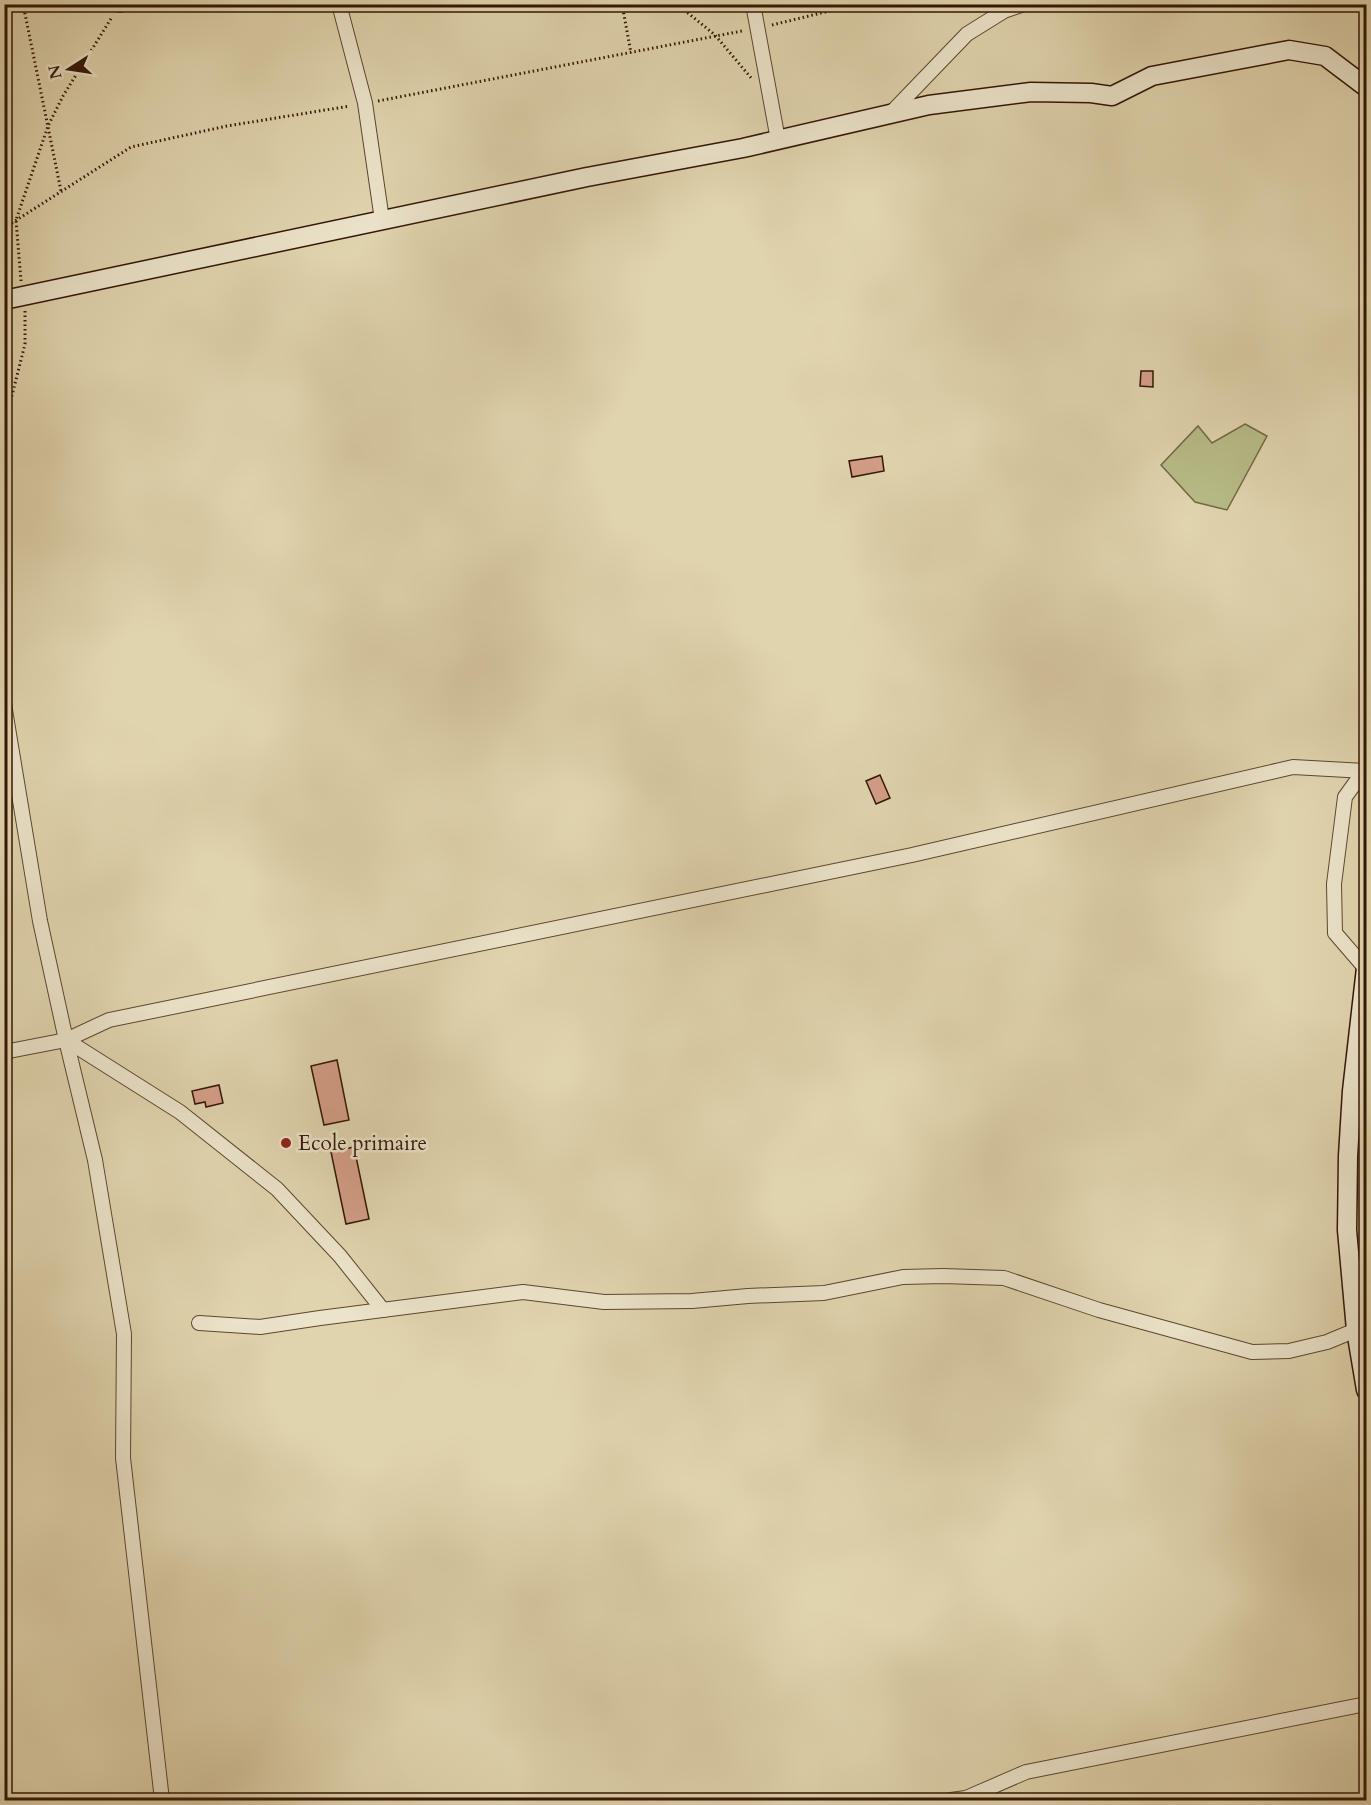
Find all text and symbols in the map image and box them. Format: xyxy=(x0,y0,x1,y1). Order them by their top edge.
north arrow xyxy=(39,39,99,99)
text: N xyxy=(43,63,68,81)
place label: Ecole primaire xyxy=(298,1129,427,1158)
marker: Ecole primaire xyxy=(279,1136,293,1150)

